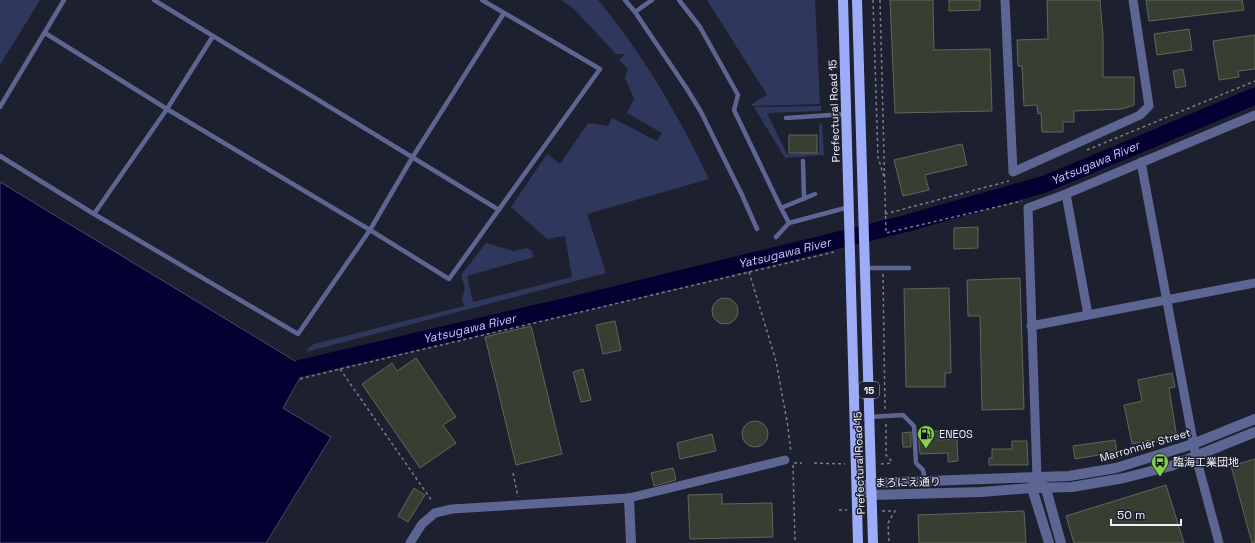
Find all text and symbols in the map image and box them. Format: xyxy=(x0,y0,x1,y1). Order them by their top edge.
street label: Prefectural Road 15 xyxy=(825,59,843,163)
water label: Yatsugawa River xyxy=(1049,137,1143,189)
water label: Yatsugawa River xyxy=(737,234,834,272)
water label: Yatsugawa River xyxy=(422,310,519,347)
road number: 15 xyxy=(859,382,879,398)
street label: Prefectural Road 15 xyxy=(850,411,868,515)
fuel station icon: ENEOS xyxy=(916,424,936,449)
street label: Marronnier Street xyxy=(1098,425,1192,465)
place label: ENEOS xyxy=(939,427,973,441)
bus stop icon: 臨海工業団地 xyxy=(1150,452,1170,477)
place label: 臨海工業団地 xyxy=(1173,455,1239,469)
street label: まろにえ通り xyxy=(875,474,941,490)
scale bar xyxy=(1111,501,1181,527)
text: 50 m xyxy=(1117,507,1145,523)

